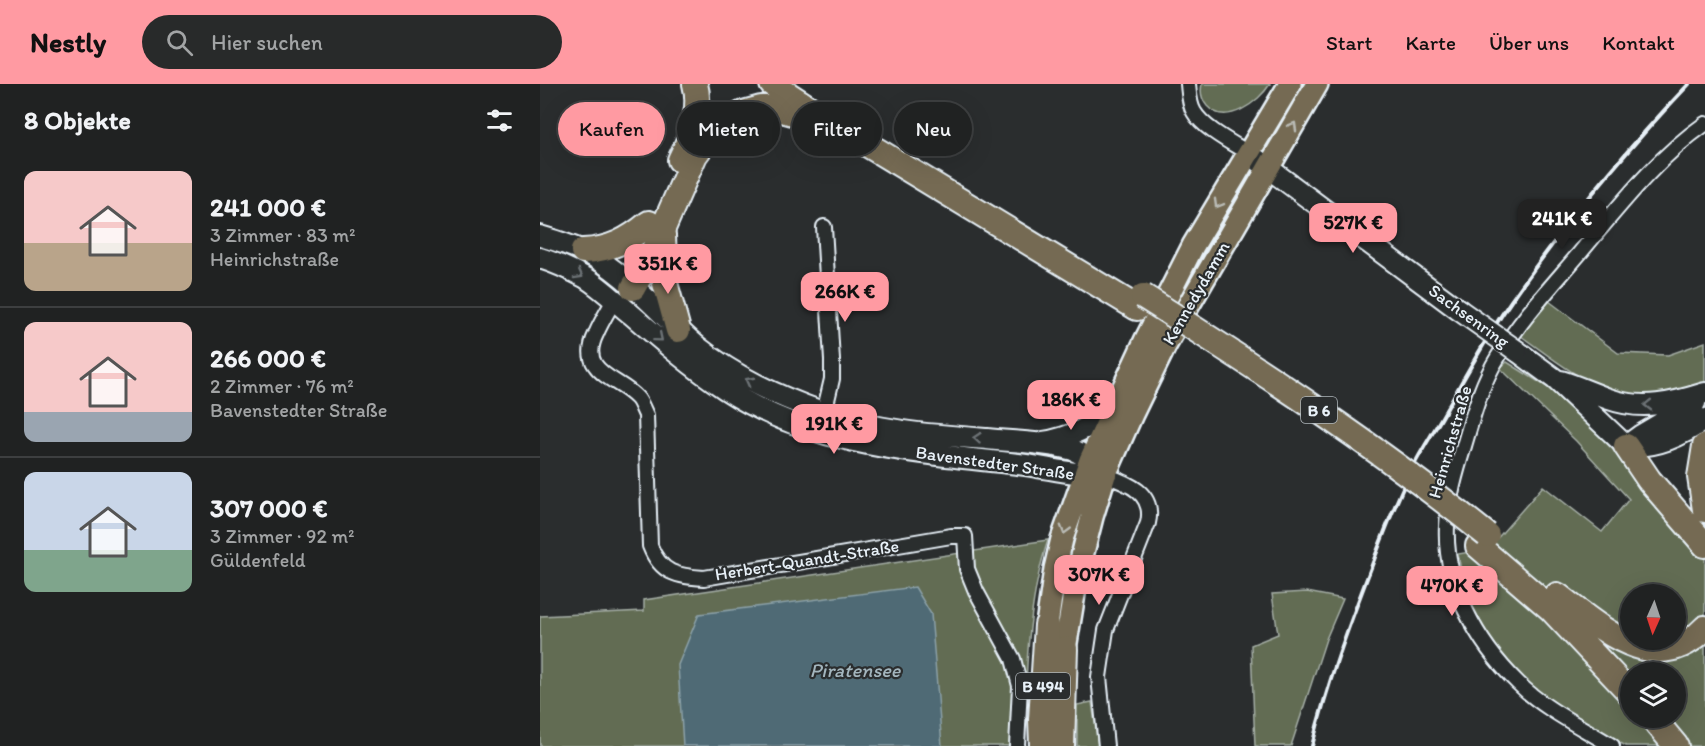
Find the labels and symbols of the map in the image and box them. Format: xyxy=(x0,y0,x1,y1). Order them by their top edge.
one-way arrow xyxy=(1286,122,1297,132)
one-way arrow xyxy=(1214,198,1225,208)
pin: 241K € xyxy=(1513,199,1611,250)
pin: 527K € xyxy=(1304,203,1402,254)
street label: Kennedydamm xyxy=(1158,237,1234,349)
pin: 351K € xyxy=(619,244,717,295)
one-way arrow xyxy=(573,268,584,279)
pin: 266K € xyxy=(796,272,894,323)
street label: Sachsenring xyxy=(1424,279,1514,353)
one-way arrow xyxy=(652,331,663,342)
one-way arrow xyxy=(745,377,756,388)
pin: 186K € xyxy=(1022,380,1120,431)
street label: Heinrichstraße xyxy=(1423,383,1477,501)
road number: B 6 xyxy=(1301,397,1337,423)
one-way arrow xyxy=(1644,399,1653,412)
pin: 191K € xyxy=(785,404,883,455)
one-way arrow xyxy=(973,432,982,445)
street label: Bavenstedter Straße xyxy=(914,441,1076,485)
one-way arrow xyxy=(1060,524,1072,535)
street label: Herbert-Quandt-Straße xyxy=(713,535,901,585)
pin: 307K € xyxy=(1050,555,1148,606)
pin: 470K € xyxy=(1403,566,1501,617)
north arrow xyxy=(1620,584,1686,650)
water label: Piratensee xyxy=(810,658,902,682)
road number: B 494 xyxy=(1016,673,1070,699)

